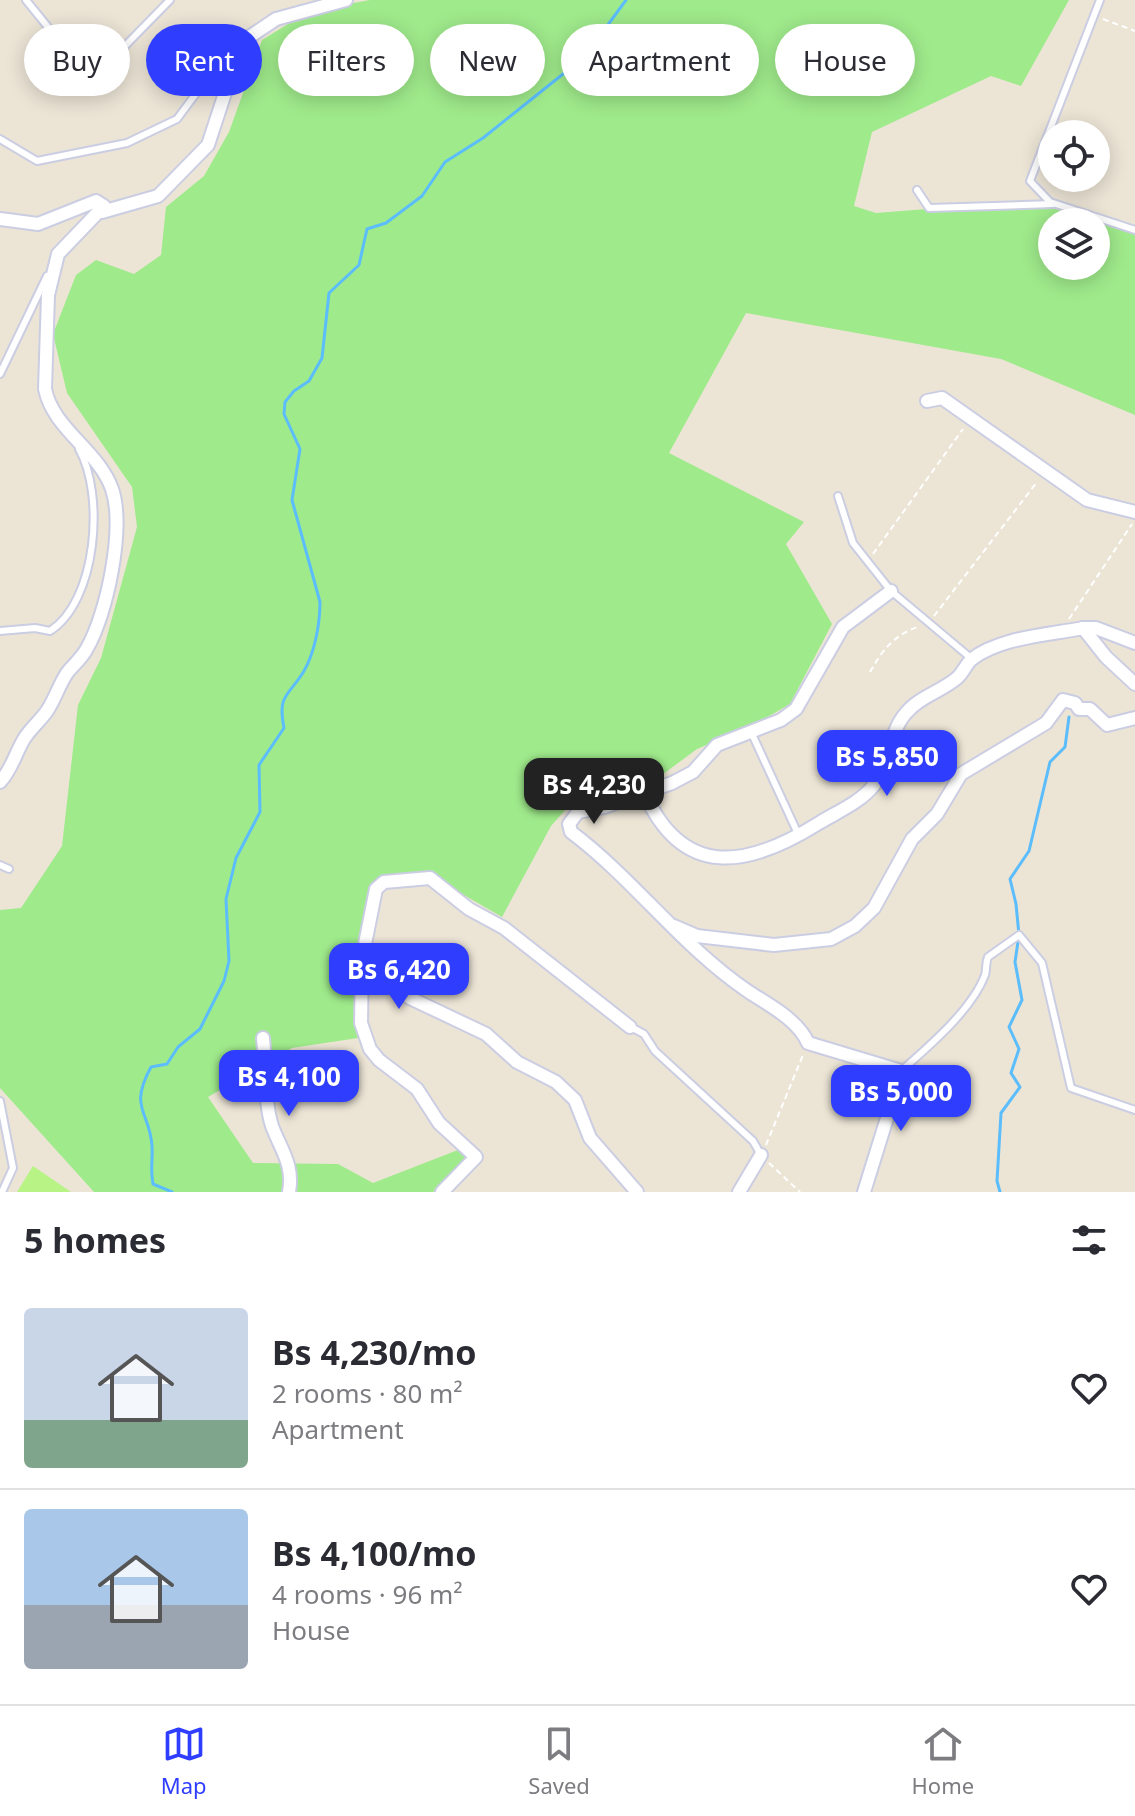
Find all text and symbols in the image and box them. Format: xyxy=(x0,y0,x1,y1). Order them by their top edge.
chip: Buy xyxy=(24,24,130,96)
chip: Rent xyxy=(146,24,262,96)
chip: Filters xyxy=(278,24,414,96)
chip: New xyxy=(430,24,545,96)
chip: Apartment xyxy=(561,24,759,96)
chip: House xyxy=(775,24,915,96)
map controls xyxy=(1038,120,1110,280)
button: locate xyxy=(1038,120,1110,192)
button: layers xyxy=(1038,208,1110,280)
pin: Bs 5,850 xyxy=(804,730,970,798)
text: Bs 5,850 xyxy=(835,738,939,774)
pin: Bs 4,230 xyxy=(511,758,677,826)
text: Bs 4,230 xyxy=(542,766,646,802)
pin: Bs 6,420 xyxy=(316,943,482,1011)
text: Bs 6,420 xyxy=(347,951,451,987)
pin: Bs 4,100 xyxy=(206,1050,372,1118)
text: Bs 4,100 xyxy=(237,1058,341,1094)
pin: Bs 5,000 xyxy=(818,1065,984,1133)
text: Bs 5,000 xyxy=(849,1073,953,1109)
text: 5 homes xyxy=(24,1217,166,1263)
icon: filters xyxy=(1067,1218,1111,1262)
text: Bs 4,230/mo xyxy=(272,1329,477,1375)
icon: home xyxy=(88,1340,184,1436)
icon: heart xyxy=(1067,1366,1111,1410)
text: 2 rooms · 80 m² xyxy=(272,1375,462,1411)
text: Apartment xyxy=(272,1411,404,1447)
text: Bs 4,100/mo xyxy=(272,1530,477,1576)
icon: home xyxy=(88,1541,184,1637)
icon: heart xyxy=(1067,1567,1111,1611)
text: 4 rooms · 96 m² xyxy=(272,1576,462,1612)
text: House xyxy=(272,1612,350,1648)
tab: Map xyxy=(161,1722,207,1800)
tab: Saved xyxy=(528,1722,590,1800)
tab: Home xyxy=(912,1722,974,1800)

